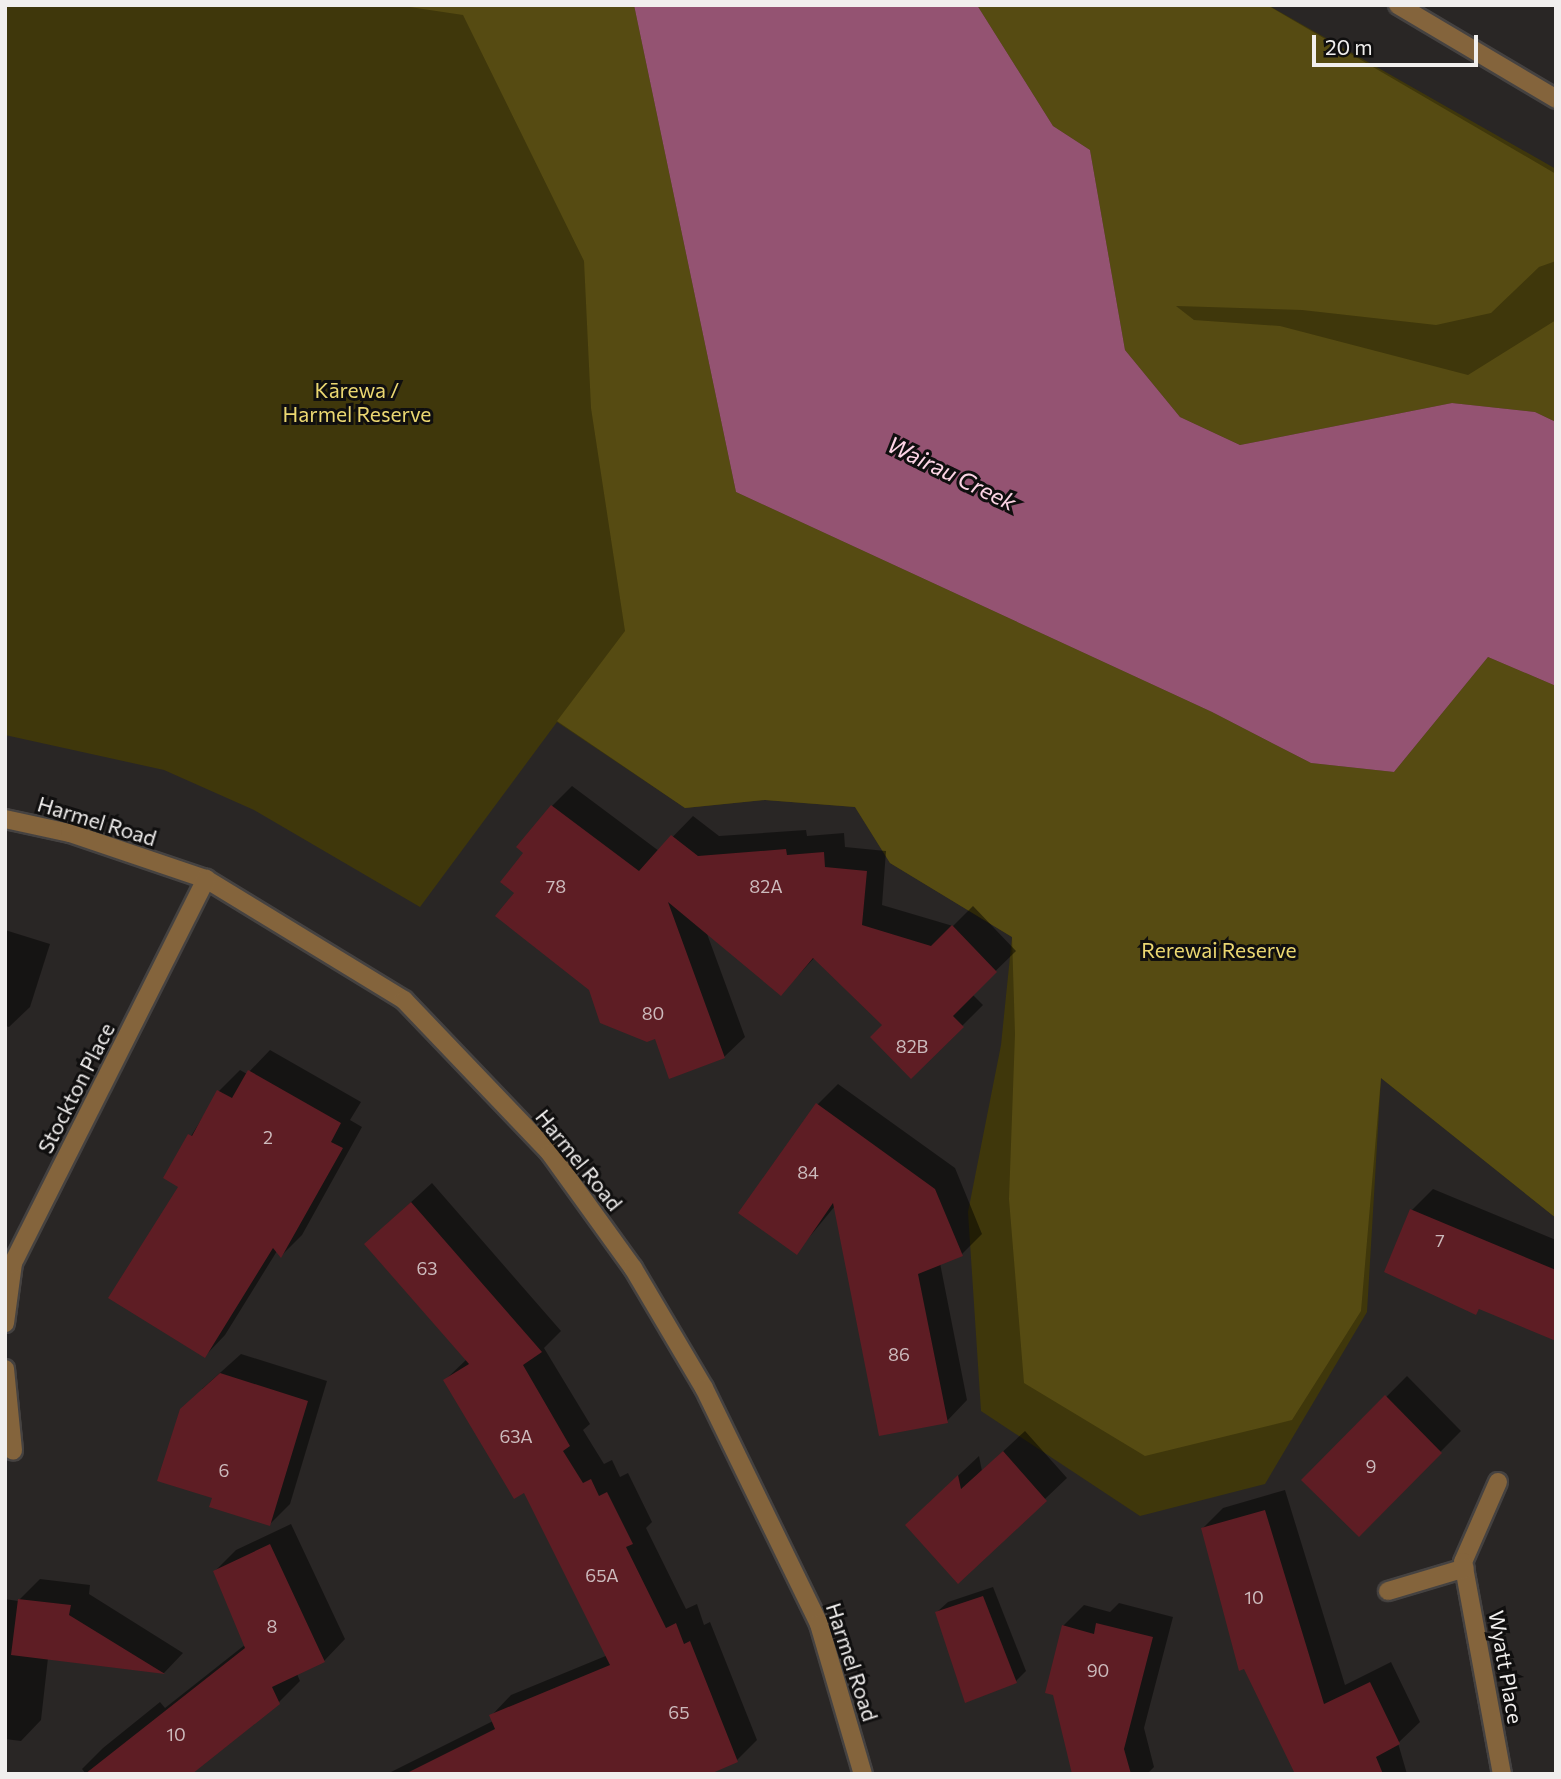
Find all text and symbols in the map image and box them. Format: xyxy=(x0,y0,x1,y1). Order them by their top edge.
scale bar xyxy=(1316,21,1482,65)
text: 20 m xyxy=(1325,34,1373,59)
park label: Kārewa / Harmel Reserve xyxy=(283,377,431,427)
water label: Wairau Creek xyxy=(883,430,1021,516)
street label: Harmel Road xyxy=(35,791,159,851)
house number: 78 xyxy=(546,875,566,897)
house number: 82A xyxy=(749,875,783,897)
park label: Rerewai Reserve xyxy=(1141,937,1297,963)
house number: 80 xyxy=(642,1002,664,1024)
street label: Stockton Place xyxy=(32,1019,120,1157)
house number: 82B xyxy=(896,1035,928,1057)
street label: Harmel Road xyxy=(531,1104,627,1216)
house number: 2 xyxy=(263,1126,273,1148)
house number: 84 xyxy=(797,1161,819,1183)
house number: 7 xyxy=(1435,1229,1445,1251)
house number: 63 xyxy=(416,1257,438,1279)
house number: 86 xyxy=(888,1343,910,1365)
house number: 63A xyxy=(499,1425,533,1447)
house number: 9 xyxy=(1366,1455,1376,1477)
house number: 6 xyxy=(219,1459,229,1481)
house number: 65A xyxy=(585,1564,619,1586)
house number: 10 xyxy=(1244,1586,1264,1608)
street label: Harmel Road xyxy=(821,1600,883,1724)
street label: Wyatt Place xyxy=(1484,1608,1528,1726)
house number: 8 xyxy=(267,1615,277,1637)
house number: 90 xyxy=(1087,1659,1109,1681)
house number: 65 xyxy=(668,1701,690,1723)
house number: 10 xyxy=(166,1723,186,1745)

